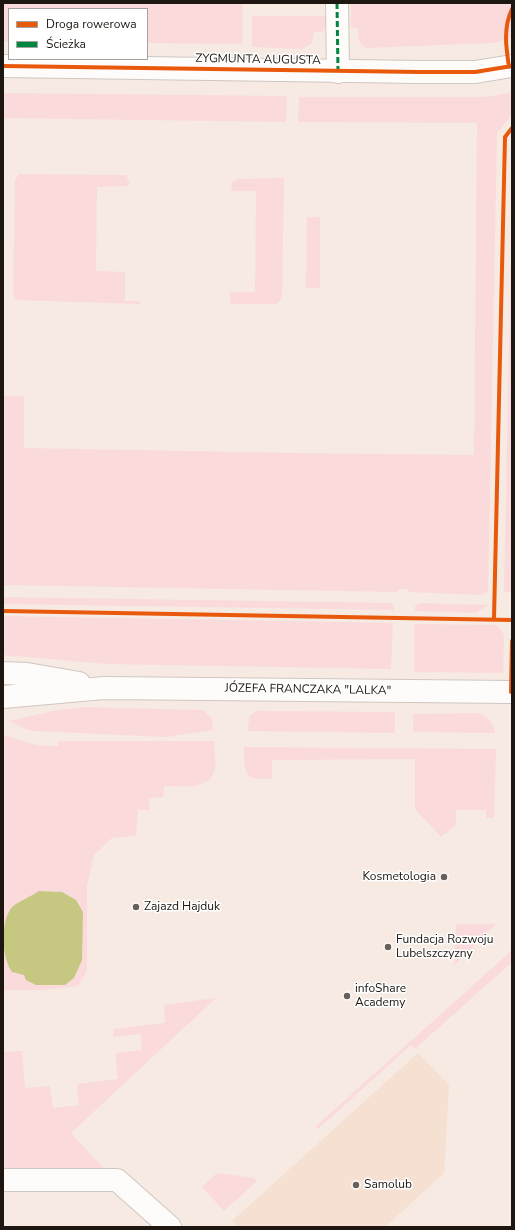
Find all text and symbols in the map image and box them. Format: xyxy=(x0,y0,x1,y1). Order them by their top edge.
legend xyxy=(8,8,148,60)
text: Droga rowerowa xyxy=(46,16,137,32)
text: Ścieżka xyxy=(46,36,86,52)
street label: ZYGMUNTA AUGUSTA xyxy=(195,52,321,68)
street label: JÓZEFA FRANCZAKA "LALKA" xyxy=(225,681,391,699)
place label: Kosmetologia xyxy=(362,870,436,884)
marker: Kosmetologia xyxy=(439,872,449,882)
place label: Zajazd Hajduk xyxy=(144,900,220,914)
marker: Zajazd Hajduk xyxy=(131,902,141,912)
place label: Fundacja Rozwoju Lubelszczyzny xyxy=(396,933,493,961)
marker: Fundacja Rozwoju Lubelszczyzny xyxy=(383,942,393,952)
place label: infoShare Academy xyxy=(355,982,406,1010)
marker: infoShare Academy xyxy=(342,991,352,1001)
place label: Samolub xyxy=(364,1178,412,1192)
marker: Samolub xyxy=(351,1180,361,1190)

